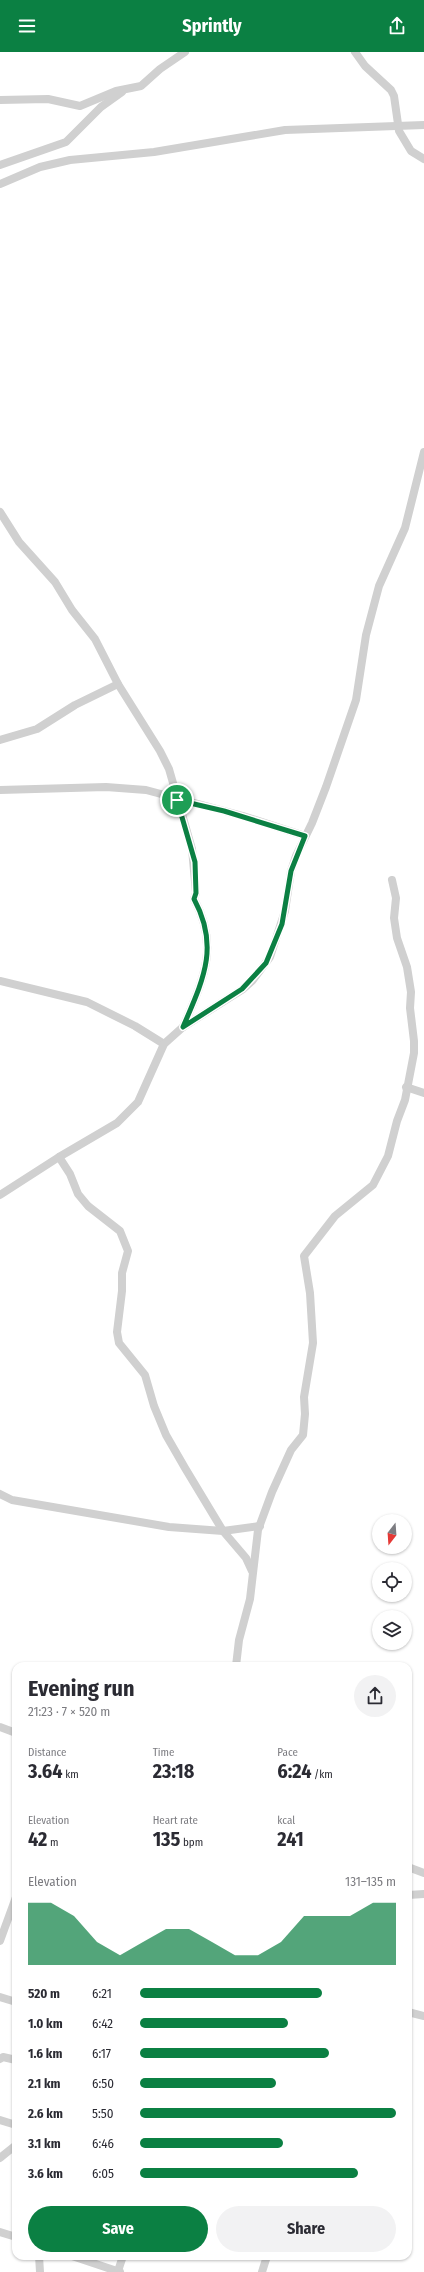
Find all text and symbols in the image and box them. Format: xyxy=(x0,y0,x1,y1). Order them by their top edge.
icon: menu xyxy=(16,15,38,37)
text: Sprintly xyxy=(182,15,242,37)
icon: share xyxy=(386,15,408,37)
pin xyxy=(160,783,194,817)
icon: arrive xyxy=(166,789,188,811)
north arrow xyxy=(372,1514,412,1554)
map controls xyxy=(372,1514,412,1650)
button: locate xyxy=(372,1562,412,1602)
button: layers xyxy=(372,1610,412,1650)
text: Evening run xyxy=(28,1675,135,1702)
button: share xyxy=(354,1675,396,1717)
text: 21:23 · 7 × 520 m xyxy=(28,1704,110,1719)
text: Distance xyxy=(28,1746,67,1759)
text: Time xyxy=(153,1746,174,1759)
text: Pace xyxy=(277,1746,298,1759)
text: 3.64 xyxy=(28,1759,63,1783)
text: 23:18 xyxy=(153,1759,194,1783)
text: 6:24 xyxy=(277,1759,312,1783)
text: km xyxy=(63,1768,79,1781)
text: /km xyxy=(312,1768,333,1781)
text: Elevation xyxy=(28,1814,69,1827)
text: Heart rate xyxy=(153,1814,198,1827)
text: kcal xyxy=(277,1814,295,1827)
text: 42 xyxy=(28,1827,47,1851)
text: 135 xyxy=(153,1827,180,1851)
text: 241 xyxy=(277,1827,304,1851)
text: m xyxy=(47,1836,58,1849)
text: bpm xyxy=(180,1836,203,1849)
text: Elevation xyxy=(28,1874,77,1889)
text: 131–135 m xyxy=(345,1874,396,1889)
text: 520 m xyxy=(28,1986,60,2001)
text: 6:21 xyxy=(92,1986,112,2001)
text: 1.0 km xyxy=(28,2016,63,2031)
text: 6:42 xyxy=(92,2016,113,2031)
text: 1.6 km xyxy=(28,2046,62,2061)
text: 6:17 xyxy=(92,2046,111,2061)
text: 2.1 km xyxy=(28,2076,60,2091)
text: 6:50 xyxy=(92,2076,114,2091)
text: 2.6 km xyxy=(28,2106,63,2121)
text: 5:50 xyxy=(92,2106,114,2121)
text: 3.1 km xyxy=(28,2136,61,2151)
text: 6:46 xyxy=(92,2136,114,2151)
text: 3.6 km xyxy=(28,2166,63,2181)
text: 6:05 xyxy=(92,2166,114,2181)
button: Save xyxy=(28,2206,208,2252)
button: Share xyxy=(216,2206,396,2252)

